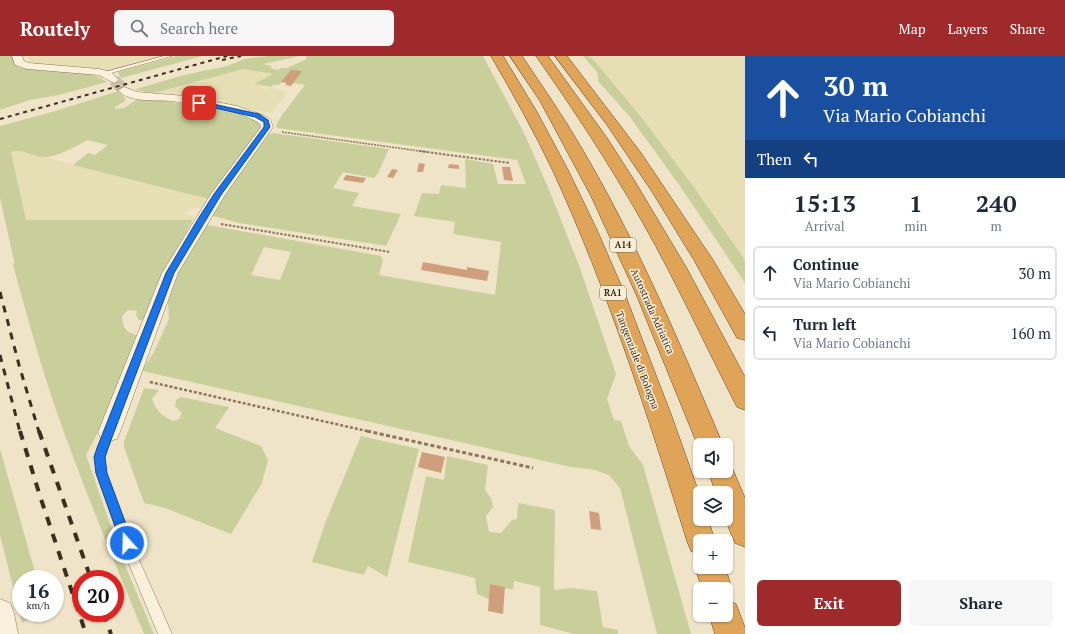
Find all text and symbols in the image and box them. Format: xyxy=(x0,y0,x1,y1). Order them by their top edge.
search box xyxy=(114,10,394,46)
text: Routely xyxy=(20,16,90,41)
icon: search xyxy=(128,17,150,39)
text: Search here xyxy=(160,18,238,38)
text: Map xyxy=(899,19,926,38)
text: Layers xyxy=(948,19,988,38)
text: Share xyxy=(1010,19,1045,38)
text: 30 m xyxy=(823,67,888,104)
icon: ahead xyxy=(757,72,809,124)
pin xyxy=(182,86,216,120)
icon: arrive xyxy=(188,92,210,114)
text: Via Mario Cobianchi xyxy=(823,103,986,127)
icon: left xyxy=(800,148,822,170)
text: Then xyxy=(757,149,792,169)
text: 15:13 xyxy=(793,187,856,219)
text: 1 xyxy=(909,187,923,219)
text: 240 xyxy=(976,187,1016,219)
text: Arrival xyxy=(805,217,845,235)
text: min xyxy=(904,217,927,235)
text: m xyxy=(991,217,1002,235)
road number: A14 xyxy=(610,238,636,252)
text: Continue xyxy=(793,254,859,274)
icon: ahead xyxy=(759,262,781,284)
text: 30 m xyxy=(1018,263,1051,283)
street label: Autostrada Adriatica xyxy=(628,266,677,356)
text: Via Mario Cobianchi xyxy=(793,274,911,292)
road number: RA1 xyxy=(600,286,626,300)
street label: Tangenziale di Bologna xyxy=(613,309,662,411)
text: Turn left xyxy=(793,314,857,334)
icon: left xyxy=(759,322,781,344)
text: 160 m xyxy=(1010,323,1051,343)
text: Via Mario Cobianchi xyxy=(793,334,911,352)
map controls xyxy=(693,438,733,622)
button: sound xyxy=(693,438,733,478)
button: layers xyxy=(693,486,733,526)
position arrow xyxy=(106,522,148,564)
button: + xyxy=(693,534,733,574)
speed limit sign: 20 xyxy=(72,570,124,622)
text: 16 xyxy=(27,577,49,604)
button: Exit xyxy=(757,580,901,626)
button: Share xyxy=(909,580,1053,626)
button: − xyxy=(693,582,733,622)
text: km/h xyxy=(26,599,50,612)

